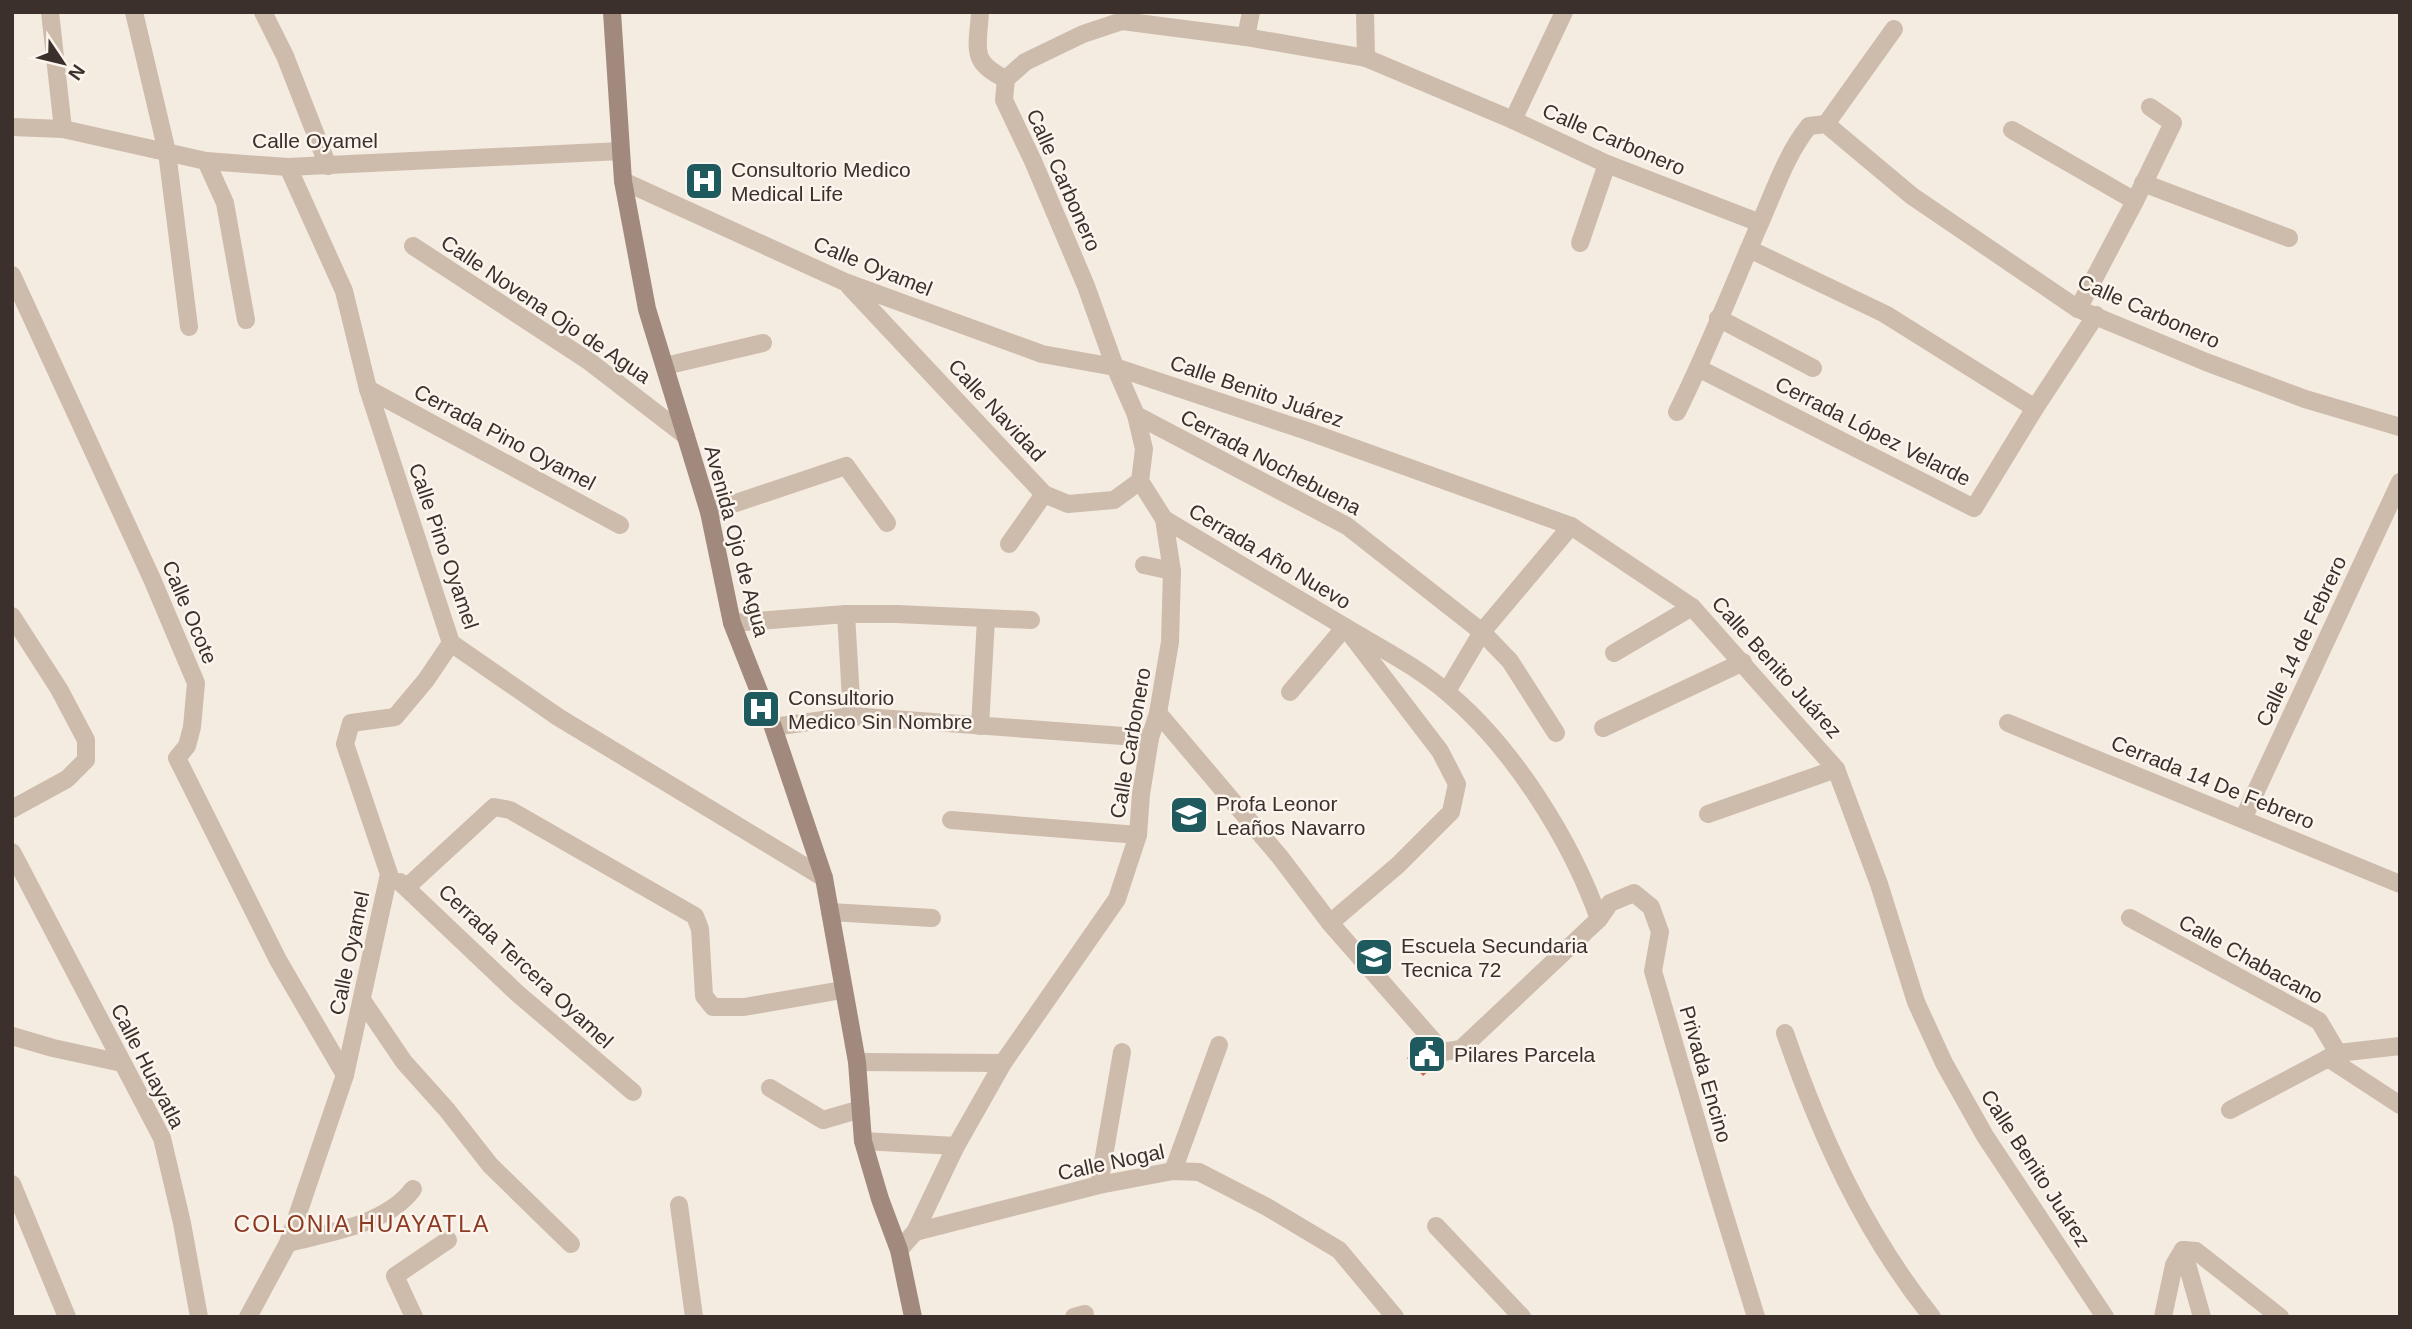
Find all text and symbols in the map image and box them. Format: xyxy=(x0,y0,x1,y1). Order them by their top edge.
north arrow xyxy=(28,28,98,98)
text: N xyxy=(64,61,89,84)
street label: Calle Carbonero xyxy=(1539,99,1689,179)
street label: Calle Carbonero xyxy=(1022,105,1106,255)
street label: Calle Oyamel xyxy=(252,129,378,152)
place label: Consultorio Medico Medical Life xyxy=(731,158,911,205)
hospital icon: Consultorio Medico Medical Life xyxy=(683,160,725,202)
street label: Calle Novena Ojo de Agua xyxy=(437,230,655,388)
street label: Calle Oyamel xyxy=(810,232,936,300)
street label: Calle Carbonero xyxy=(2074,269,2224,353)
street label: Calle Benito Juárez xyxy=(1167,350,1347,432)
street label: Calle Navidad xyxy=(944,354,1050,466)
street label: Cerrada López Velarde xyxy=(1772,372,1974,490)
street label: Cerrada Pino Oyamel xyxy=(410,379,600,495)
street label: Cerrada Nochebuena xyxy=(1177,405,1365,519)
street label: Avenida Ojo de Agua xyxy=(700,443,774,639)
street label: Calle Pino Oyamel xyxy=(405,460,483,632)
street label: Cerrada Año Nuevo xyxy=(1185,499,1355,613)
street label: Calle 14 de Febrero xyxy=(2251,552,2351,730)
street label: Calle Ocote xyxy=(158,557,222,667)
street label: Calle Benito Juárez xyxy=(1708,592,1846,742)
street label: Calle Carbonero xyxy=(1105,666,1155,820)
place label: Consultorio Medico Sin Nombre xyxy=(788,686,972,733)
hospital icon: Consultorio Medico Sin Nombre xyxy=(740,688,782,730)
street label: Cerrada 14 De Febrero xyxy=(2108,731,2318,833)
place label: Profa Leonor Leaños Navarro xyxy=(1216,792,1365,839)
school or university icon: Profa Leonor Leaños Navarro xyxy=(1168,794,1210,836)
street label: Cerrada Tercera Oyamel xyxy=(434,879,618,1053)
street label: Calle Oyamel xyxy=(325,889,373,1017)
street label: Calle Chabacano xyxy=(2175,910,2327,1008)
place label: Escuela Secundaria Tecnica 72 xyxy=(1401,934,1588,981)
school or university icon: Escuela Secundaria Tecnica 72 xyxy=(1353,936,1395,978)
street label: Calle Huayatla xyxy=(107,1000,189,1132)
street label: Privada Encino xyxy=(1675,1003,1737,1145)
public building icon: Pilares Parcela xyxy=(1406,1033,1448,1075)
place label: Pilares Parcela xyxy=(1454,1043,1596,1066)
street label: Calle Benito Juárez xyxy=(1977,1085,2095,1251)
street label: Calle Nogal xyxy=(1056,1139,1166,1185)
district label: COLONIA HUAYATLA xyxy=(234,1211,490,1237)

